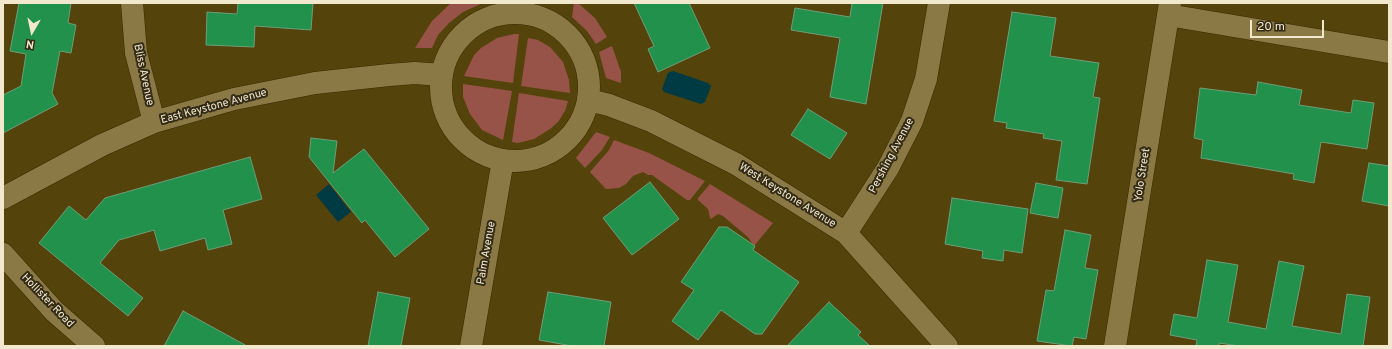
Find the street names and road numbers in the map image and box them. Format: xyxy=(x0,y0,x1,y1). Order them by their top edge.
street label: Bliss Avenue xyxy=(130,43,156,107)
street label: East Keystone Avenue xyxy=(160,86,268,128)
street label: Pershing Avenue xyxy=(867,116,917,196)
street label: Yolo Street xyxy=(1132,147,1154,203)
street label: West Keystone Avenue xyxy=(736,161,838,231)
street label: Palm Avenue xyxy=(475,220,499,286)
street label: Hollister Road xyxy=(18,271,76,331)

